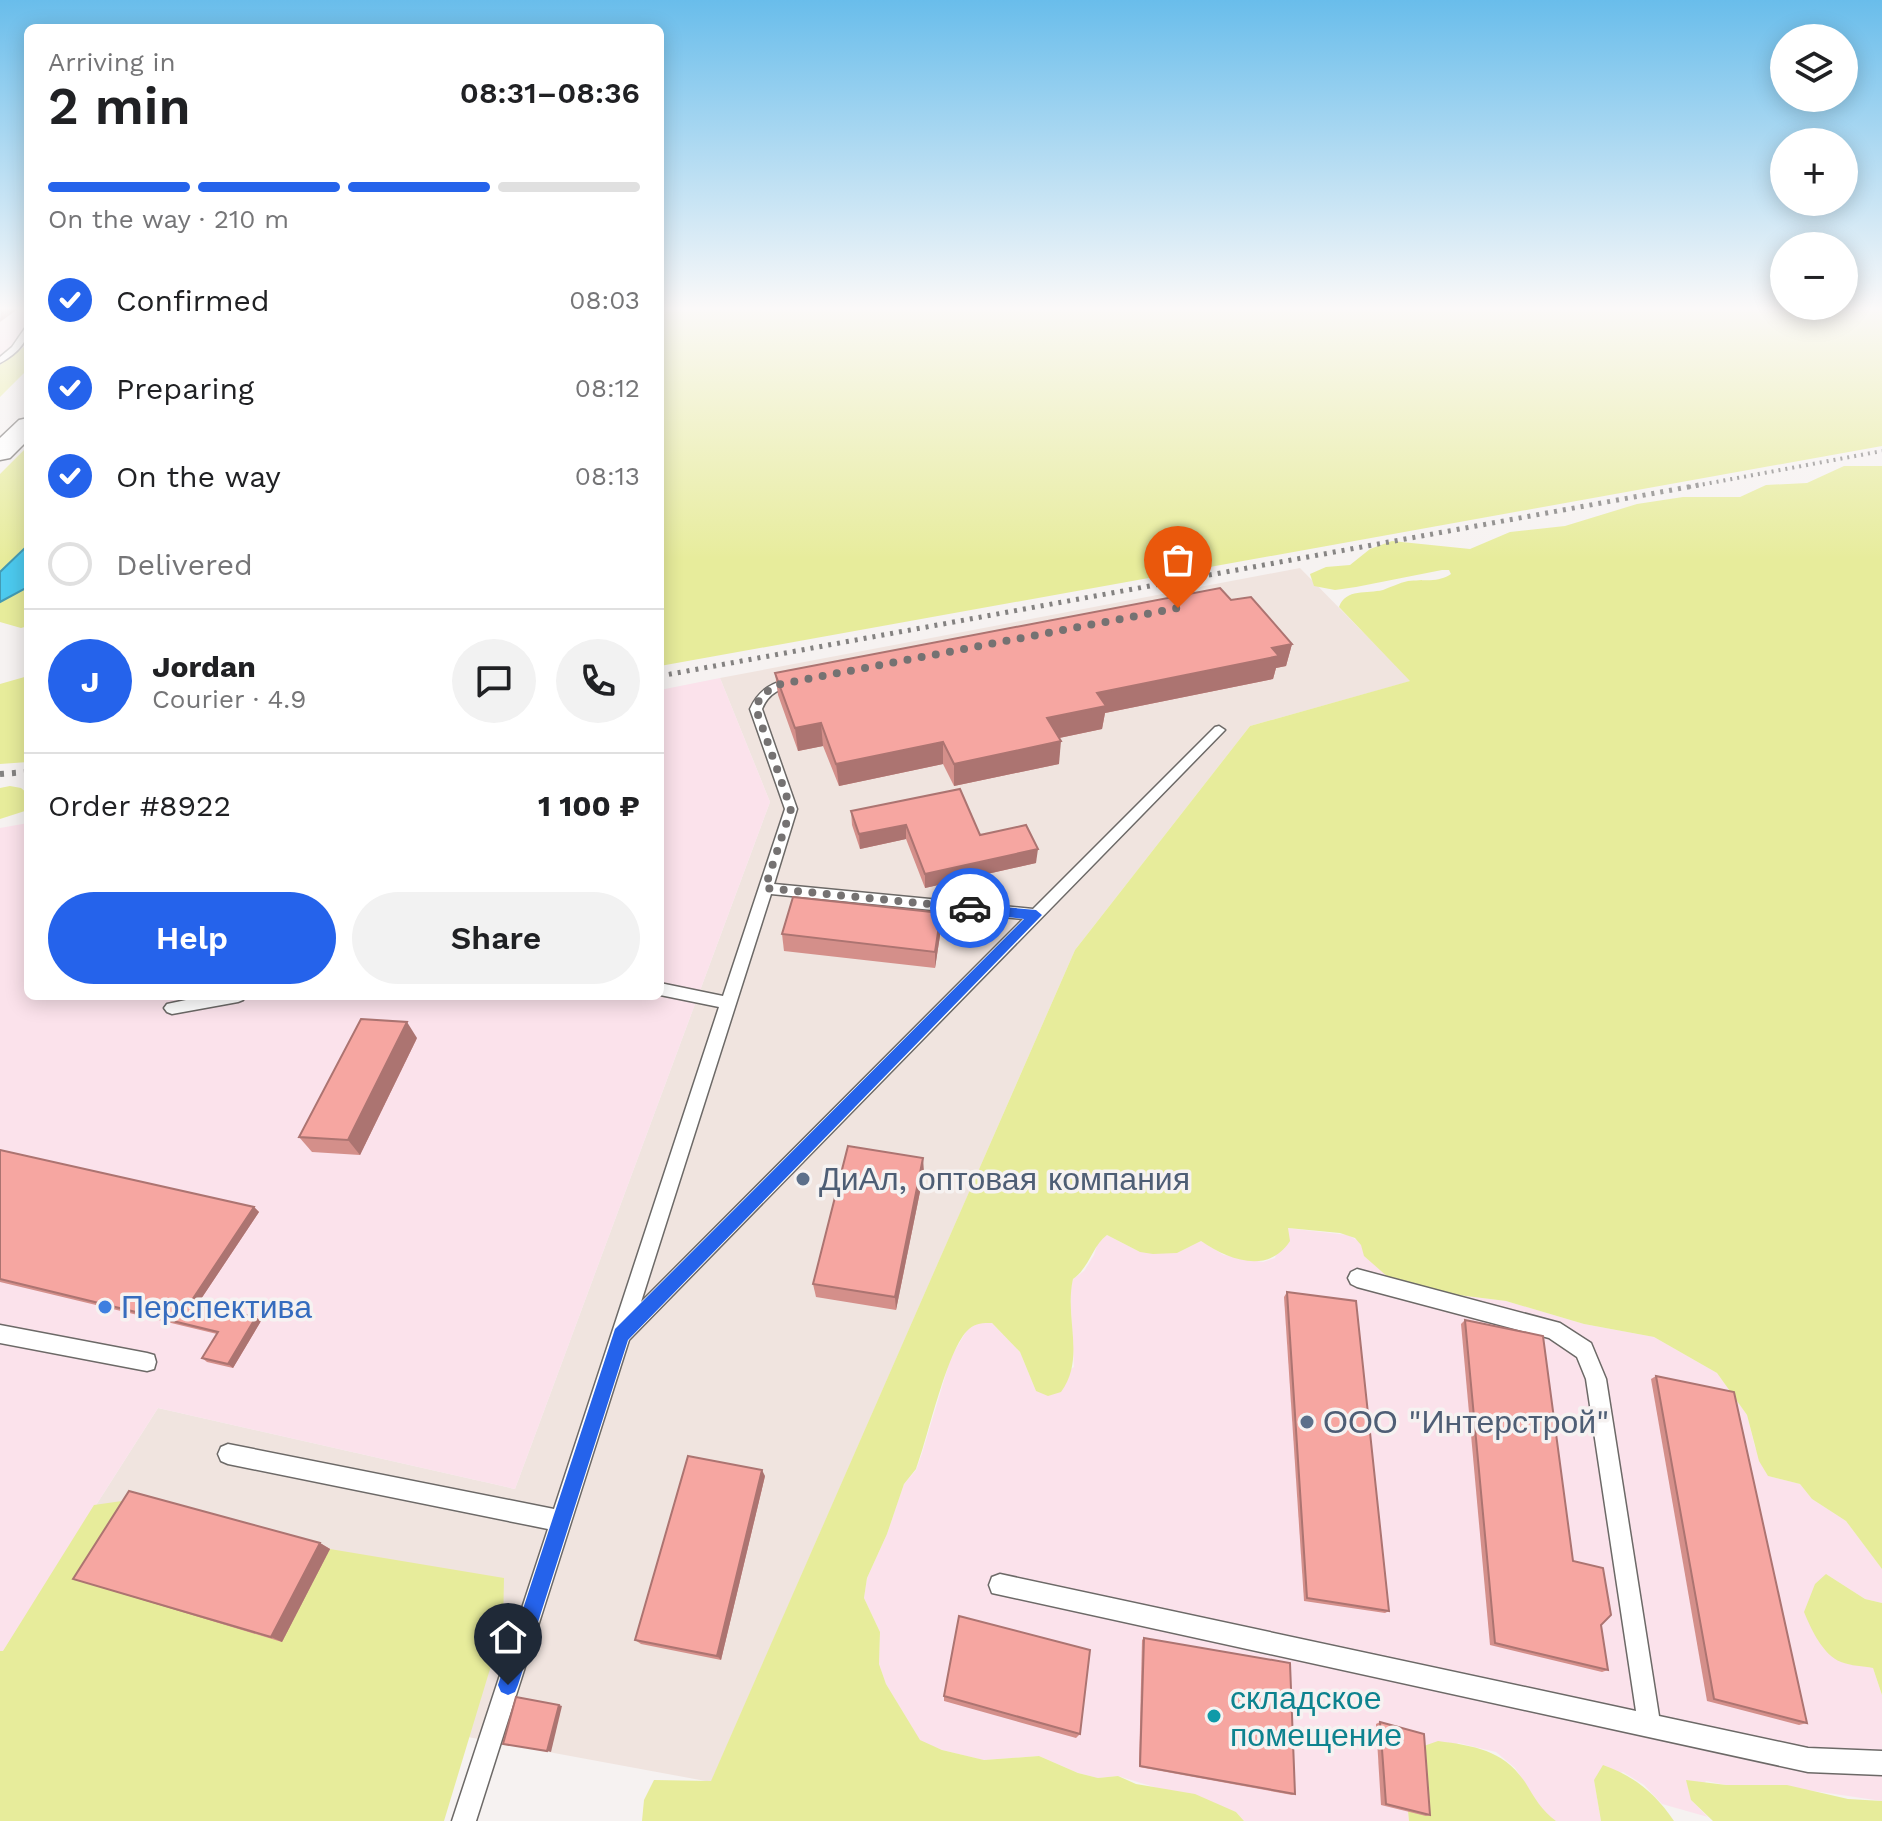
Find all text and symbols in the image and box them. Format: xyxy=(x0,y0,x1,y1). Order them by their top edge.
map controls xyxy=(1770,24,1858,320)
button: layers xyxy=(1770,24,1858,112)
text: Arriving in xyxy=(48,47,176,77)
text: 08:31–08:36 xyxy=(460,75,640,110)
text: 2 min xyxy=(48,76,191,137)
button: + xyxy=(1770,128,1858,216)
text: On the way · 210 m xyxy=(48,204,289,234)
button: − xyxy=(1770,232,1858,320)
icon: check xyxy=(48,278,92,322)
text: Confirmed xyxy=(116,283,270,318)
text: 08:03 xyxy=(569,285,640,315)
icon: check xyxy=(48,366,92,410)
text: Preparing xyxy=(116,371,254,406)
text: 08:12 xyxy=(575,373,640,403)
icon: check xyxy=(48,454,92,498)
text: On the way xyxy=(116,459,281,494)
text: 08:13 xyxy=(575,461,640,491)
pin xyxy=(1144,526,1212,608)
icon: bag xyxy=(1156,538,1200,582)
text: Delivered xyxy=(116,547,253,582)
button: chat xyxy=(452,639,536,723)
button: phone xyxy=(556,639,640,723)
text: Jordan xyxy=(152,649,256,684)
text: J xyxy=(81,664,99,699)
text: Courier · 4.9 xyxy=(152,684,306,714)
text: Order #8922 xyxy=(48,788,231,823)
text: 1 100 ₽ xyxy=(538,788,640,823)
courier xyxy=(930,868,1010,948)
icon: car xyxy=(948,886,992,930)
button: Help xyxy=(48,892,336,984)
button: Share xyxy=(352,892,640,984)
place label: ДиАл, оптовая компания xyxy=(819,1160,1190,1198)
marker: ДиАл, оптовая компания xyxy=(794,1170,812,1188)
place label: Перспектива xyxy=(121,1288,312,1326)
marker: Перспектива xyxy=(96,1298,114,1316)
place label: ООО "Интерстрой" xyxy=(1323,1403,1609,1441)
marker: ООО "Интерстрой" xyxy=(1298,1413,1316,1431)
pin xyxy=(474,1603,542,1685)
icon: home xyxy=(486,1615,530,1659)
place label: складское помещение xyxy=(1230,1679,1402,1754)
marker: складское помещение xyxy=(1205,1707,1223,1725)

